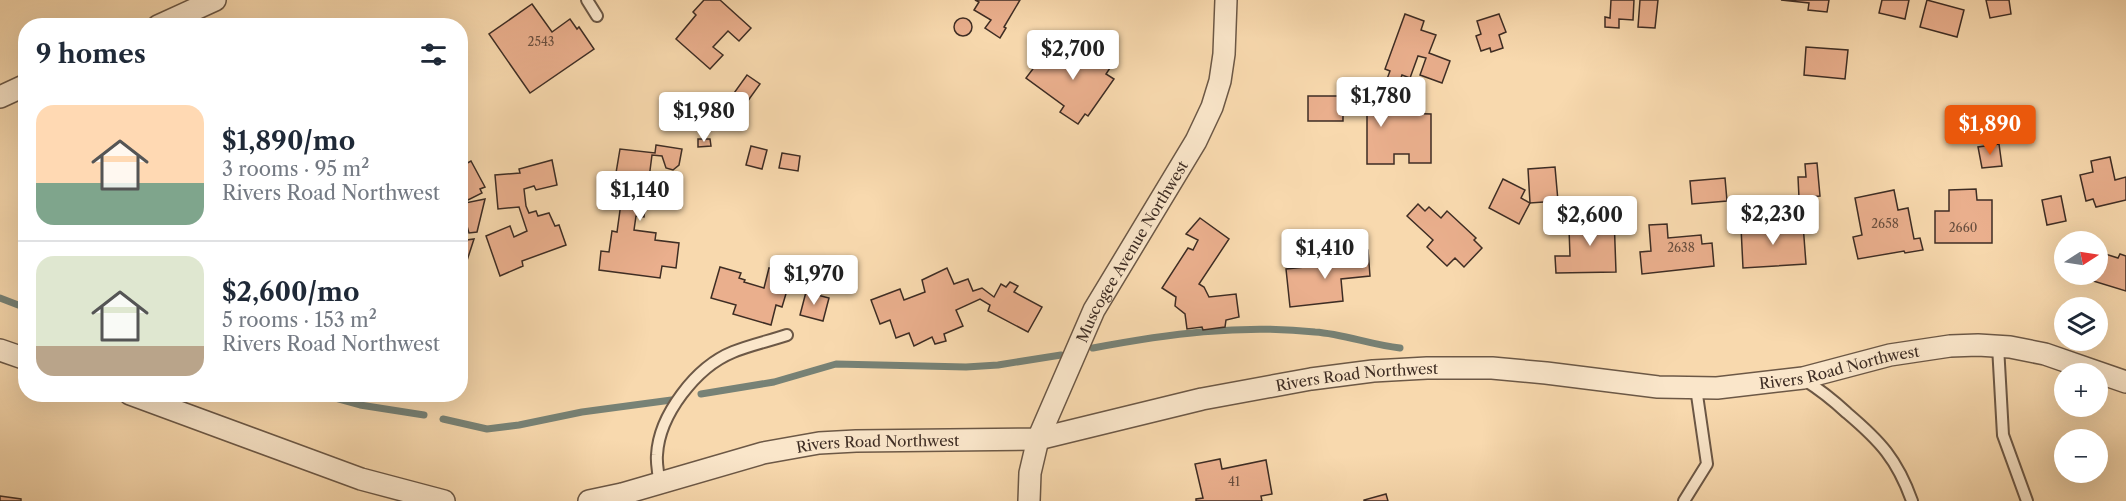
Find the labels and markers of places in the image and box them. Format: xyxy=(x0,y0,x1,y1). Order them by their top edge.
pin: $2,700 xyxy=(1024,30,1122,81)
pin: $1,780 xyxy=(1332,77,1430,128)
pin: $1,980 xyxy=(655,92,753,143)
pin: $1,890 xyxy=(1941,105,2039,156)
pin: $1,140 xyxy=(591,171,689,222)
pin: $2,230 xyxy=(1724,195,1822,246)
pin: $2,600 xyxy=(1541,196,1639,247)
pin: $1,410 xyxy=(1276,229,1374,280)
pin: $1,970 xyxy=(765,255,863,306)

